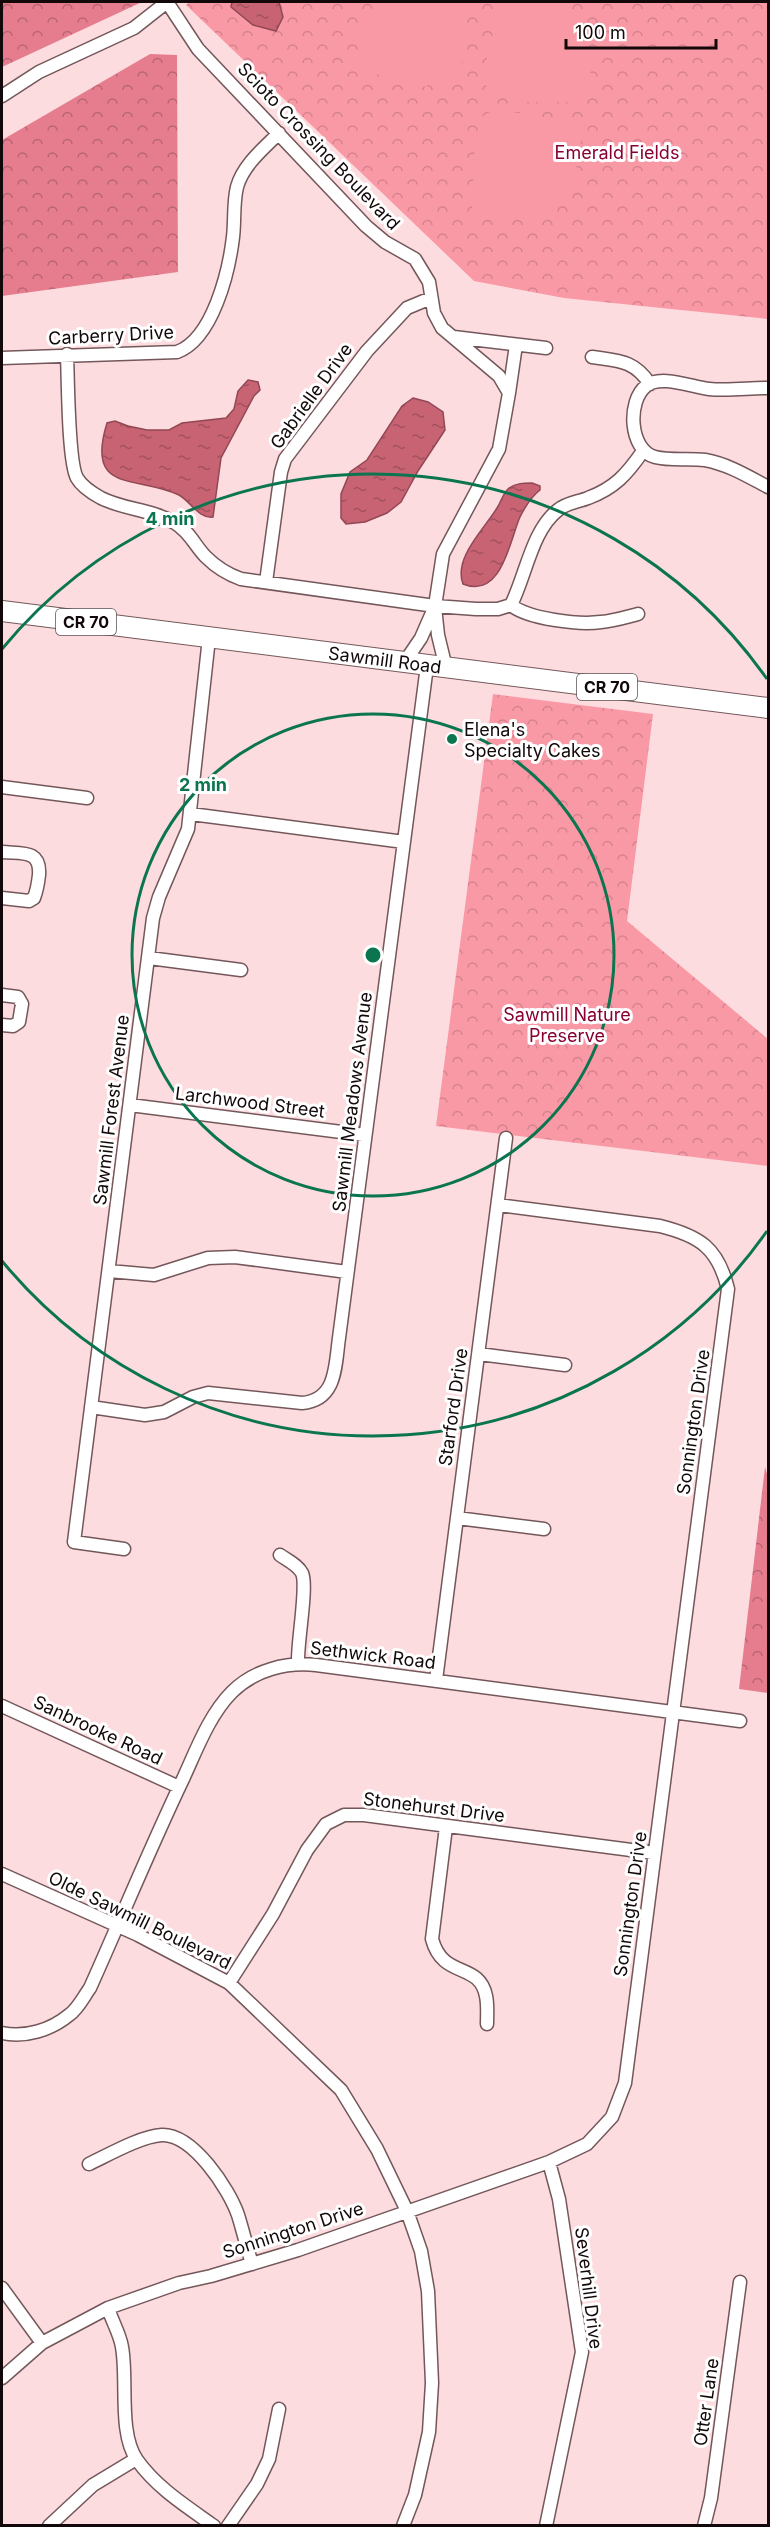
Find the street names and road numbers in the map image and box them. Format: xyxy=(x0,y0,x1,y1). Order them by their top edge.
street label: Scioto Crossing Boulevard xyxy=(233,58,405,234)
street label: Carberry Drive xyxy=(48,321,174,349)
street label: Gabrielle Drive xyxy=(266,339,356,453)
road number: CR 70 xyxy=(56,609,116,635)
street label: Sawmill Road xyxy=(327,642,443,677)
road number: CR 70 xyxy=(577,674,637,700)
street label: Sawmill Meadows Avenue xyxy=(328,991,376,1213)
street label: Sawmill Forest Avenue xyxy=(89,1014,133,1206)
street label: Larchwood Street xyxy=(174,1082,326,1122)
street label: Starford Drive xyxy=(434,1347,472,1467)
street label: Sonnington Drive xyxy=(672,1348,714,1496)
street label: Sethwick Road xyxy=(309,1637,437,1673)
street label: Sanbrooke Road xyxy=(30,1691,166,1769)
street label: Stonehurst Drive xyxy=(362,1788,506,1826)
street label: Sonnington Drive xyxy=(609,1830,651,1978)
street label: Olde Sawmill Boulevard xyxy=(45,1867,235,1973)
street label: Sonnington Drive xyxy=(220,2197,366,2263)
street label: Severhill Drive xyxy=(571,2226,607,2350)
street label: Otter Lane xyxy=(689,2357,723,2447)

